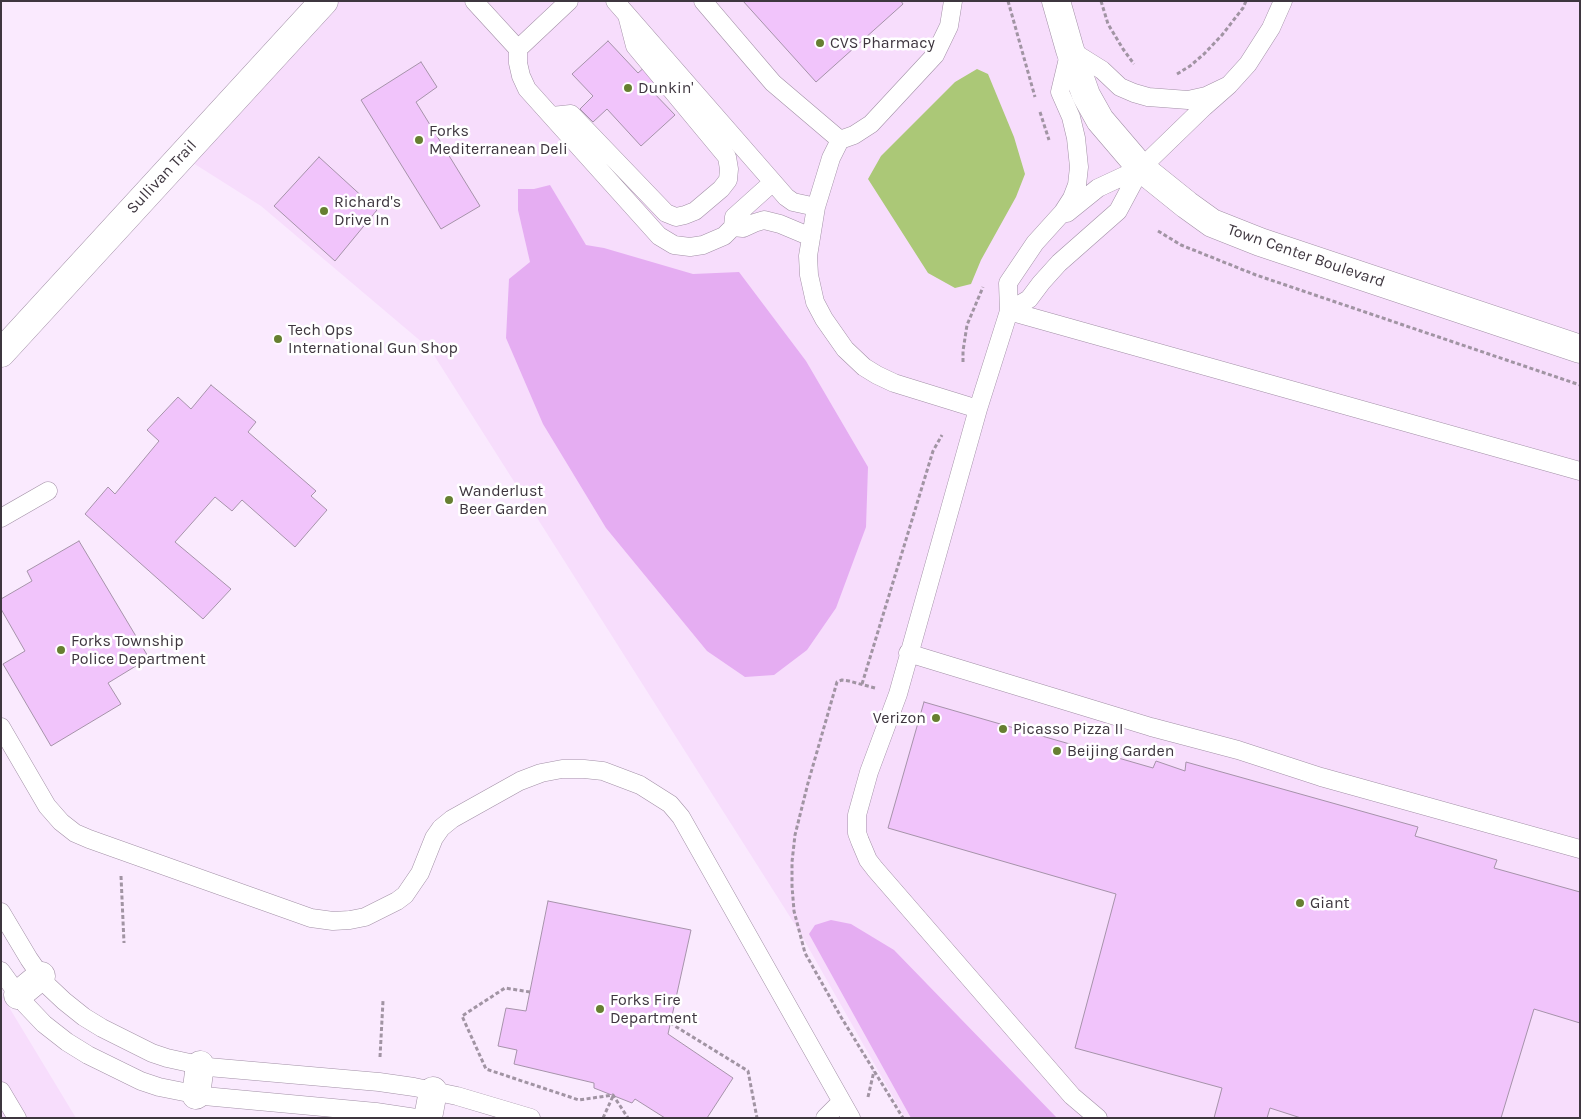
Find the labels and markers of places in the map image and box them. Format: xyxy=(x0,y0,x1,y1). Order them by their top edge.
place label: CVS Pharmacy xyxy=(830,33,935,53)
marker: CVS Pharmacy xyxy=(814,37,826,49)
place label: Dunkin' xyxy=(638,78,694,98)
marker: Dunkin' xyxy=(622,82,634,94)
place label: Forks Mediterranean Deli xyxy=(429,121,568,159)
marker: Forks Mediterranean Deli xyxy=(413,134,425,146)
place label: Richard's Drive In xyxy=(334,192,401,230)
marker: Richard's Drive In xyxy=(318,205,330,217)
place label: Tech Ops International Gun Shop xyxy=(288,320,458,358)
marker: Tech Ops International Gun Shop xyxy=(272,333,284,345)
place label: Wanderlust Beer Garden xyxy=(459,481,547,519)
marker: Wanderlust Beer Garden xyxy=(443,494,455,506)
place label: Forks Township Police Department xyxy=(71,631,206,669)
marker: Forks Township Police Department xyxy=(55,644,67,656)
place label: Verizon xyxy=(873,708,926,728)
marker: Verizon xyxy=(930,712,942,724)
place label: Picasso Pizza II xyxy=(1013,719,1123,739)
marker: Picasso Pizza II xyxy=(997,723,1009,735)
place label: Beijing Garden xyxy=(1067,741,1174,761)
marker: Beijing Garden xyxy=(1051,745,1063,757)
place label: Giant xyxy=(1310,893,1350,913)
marker: Giant xyxy=(1294,897,1306,909)
place label: Forks Fire Department xyxy=(610,990,698,1028)
marker: Forks Fire Department xyxy=(594,1003,606,1015)

